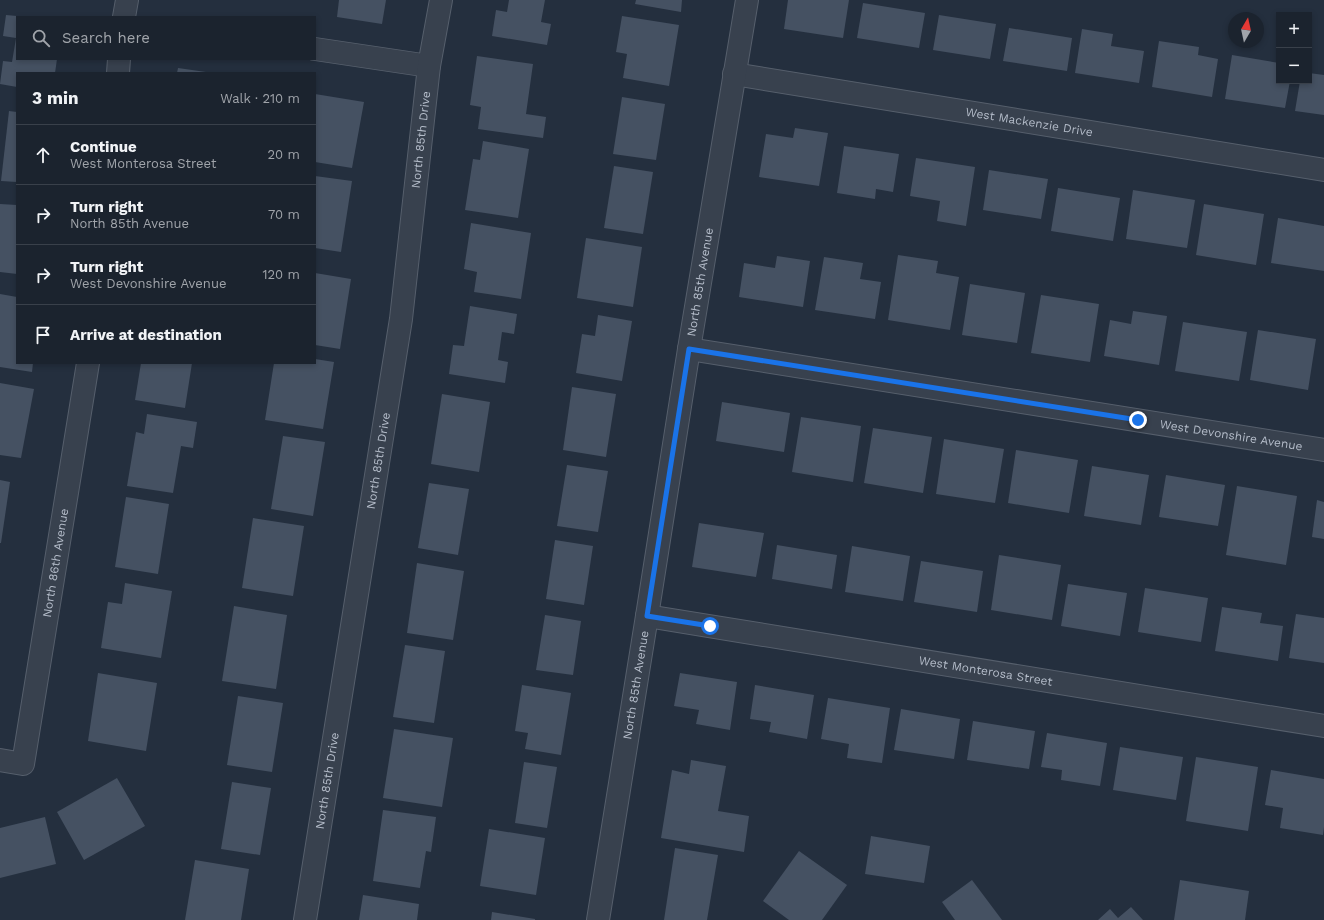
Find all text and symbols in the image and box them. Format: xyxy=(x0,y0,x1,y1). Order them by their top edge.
north arrow xyxy=(1228,12,1264,48)
map controls xyxy=(1276,12,1312,84)
button: + xyxy=(1276,12,1312,48)
search box xyxy=(16,16,316,60)
icon: search xyxy=(30,27,52,49)
text: Search here xyxy=(62,29,150,47)
button: − xyxy=(1276,48,1312,84)
text: 3 min xyxy=(32,88,78,108)
street label: North 85th Drive xyxy=(409,90,433,189)
text: Walk · 210 m xyxy=(220,91,300,106)
street label: West Mackenzie Drive xyxy=(964,105,1094,139)
text: Continue xyxy=(70,138,137,156)
icon: ahead xyxy=(32,144,54,166)
text: 20 m xyxy=(268,147,300,162)
text: West Monterosa Street xyxy=(70,156,216,171)
text: Turn right xyxy=(70,198,143,216)
icon: right xyxy=(32,204,54,226)
text: 70 m xyxy=(268,207,300,222)
text: North 85th Avenue xyxy=(70,216,189,231)
street label: North 85th Avenue xyxy=(684,227,716,338)
text: Turn right xyxy=(70,258,143,276)
icon: right xyxy=(32,264,54,286)
text: 120 m xyxy=(262,267,300,282)
text: West Devonshire Avenue xyxy=(70,276,226,291)
icon: arrive xyxy=(32,324,54,346)
text: Arrive at destination xyxy=(70,326,222,344)
street label: North 85th Drive xyxy=(364,411,393,510)
route end xyxy=(1129,411,1147,429)
street label: West Devonshire Avenue xyxy=(1159,417,1304,454)
street label: North 86th Avenue xyxy=(40,507,71,619)
route start xyxy=(701,617,719,635)
street label: North 85th Avenue xyxy=(620,630,652,740)
street label: West Monterosa Street xyxy=(918,653,1053,689)
street label: North 85th Drive xyxy=(313,731,342,830)

